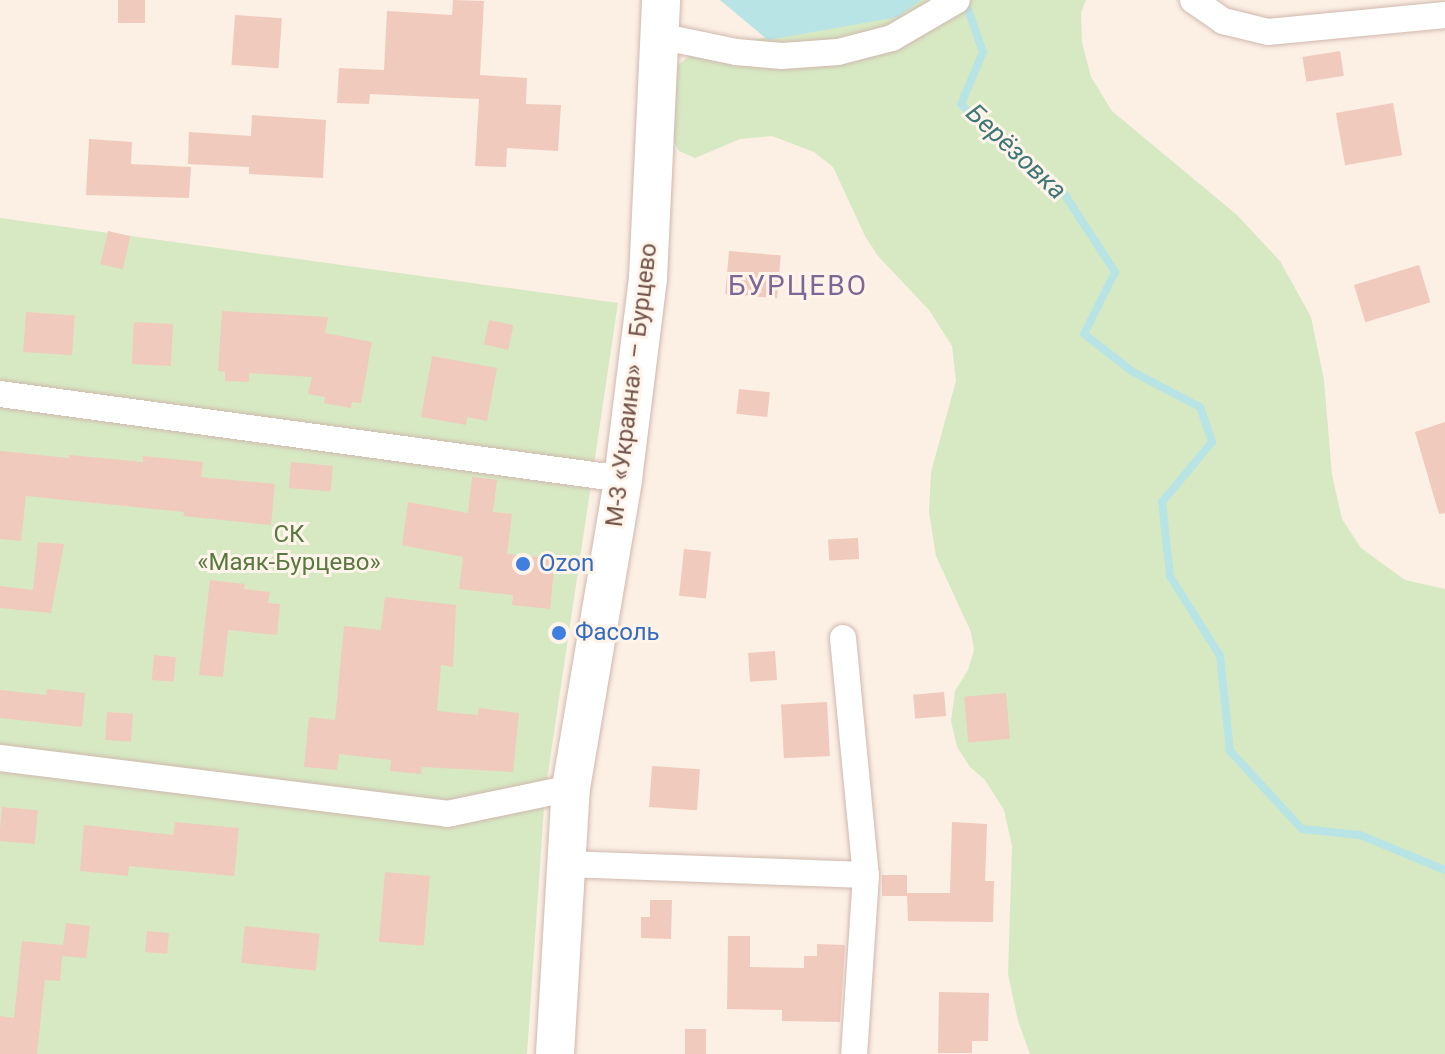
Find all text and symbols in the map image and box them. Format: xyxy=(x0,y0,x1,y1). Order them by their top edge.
water label: Берёзовка xyxy=(959,98,1073,206)
street label: М-3 «Украина» – Бурцево xyxy=(600,241,664,529)
district label: БУРЦЕВО xyxy=(728,269,868,303)
park label: СК «Маяк-Бурцево» xyxy=(197,521,381,577)
place label: Ozon xyxy=(539,550,594,578)
marker: Ozon xyxy=(514,555,532,573)
place label: Фасоль xyxy=(575,619,660,647)
marker: Фасоль xyxy=(550,624,568,642)

